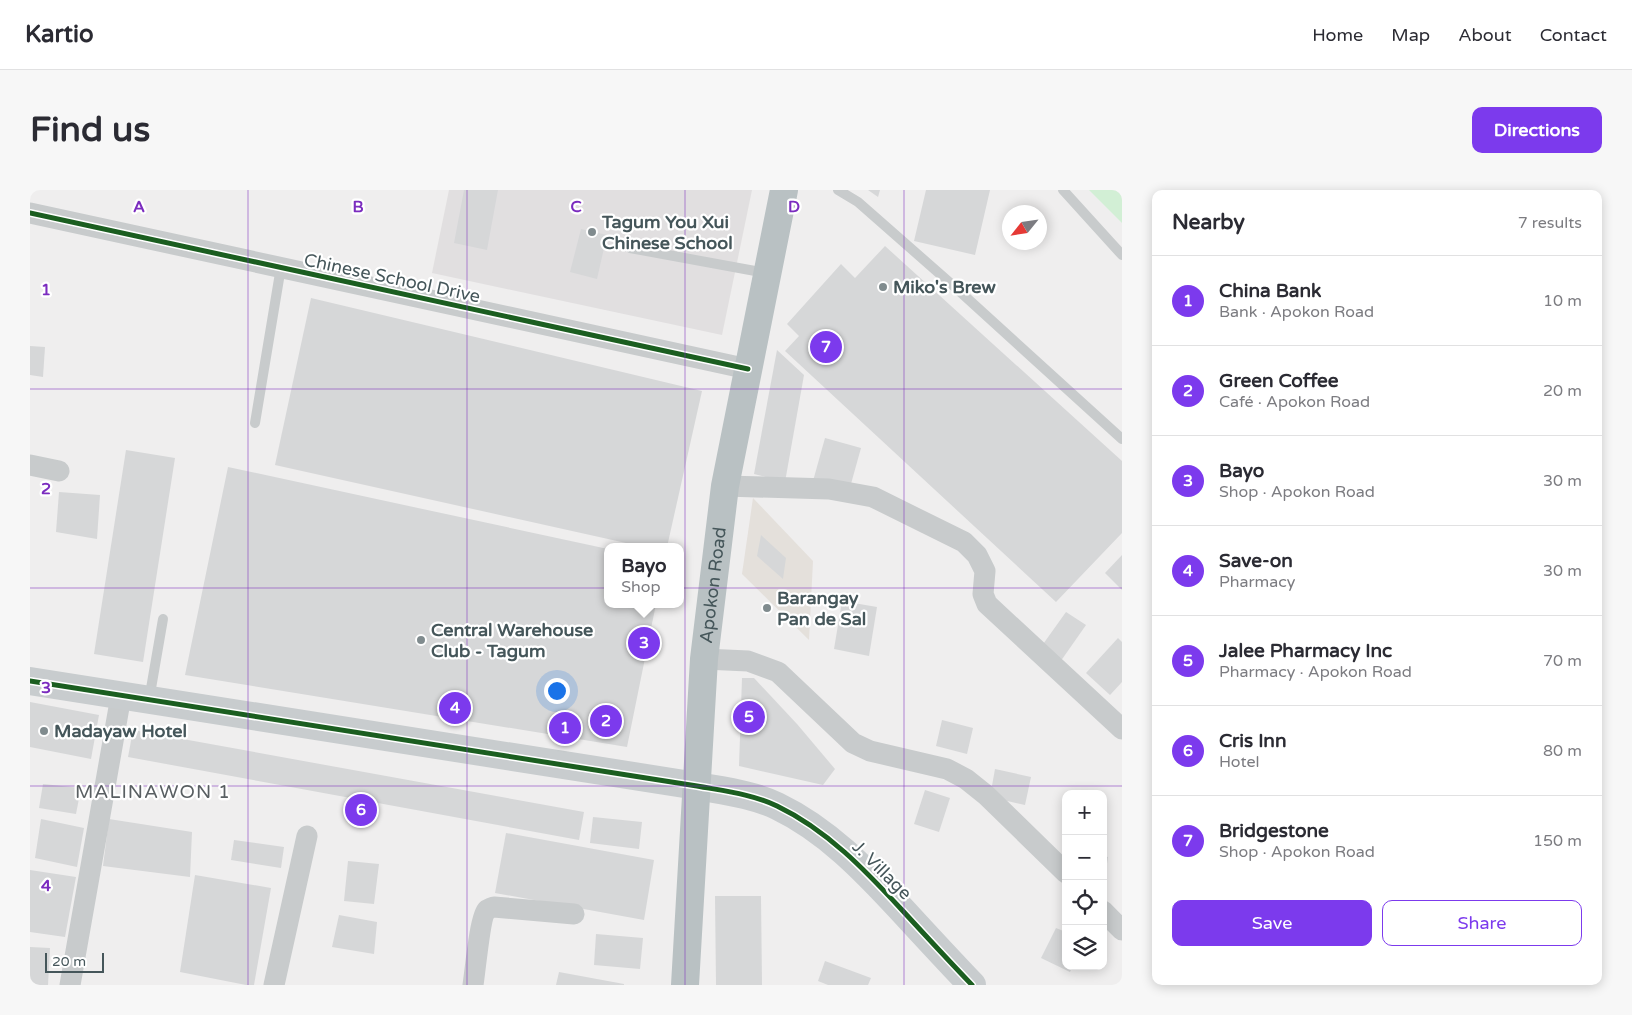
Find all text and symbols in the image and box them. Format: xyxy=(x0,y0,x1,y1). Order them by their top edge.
text: Kartio xyxy=(25,20,94,49)
text: Home xyxy=(1312,24,1363,46)
text: Map xyxy=(1391,24,1430,46)
text: About xyxy=(1458,24,1512,46)
text: Contact xyxy=(1540,24,1607,46)
button: Directions xyxy=(1472,107,1602,153)
text: Find us xyxy=(30,109,150,151)
text: A xyxy=(133,197,145,217)
text: B xyxy=(352,197,364,217)
text: C xyxy=(570,197,582,217)
text: D xyxy=(788,197,800,217)
north arrow xyxy=(1002,205,1047,250)
text: Nearby xyxy=(1172,210,1245,235)
place label: Tagum You Xui Chinese School xyxy=(601,211,733,254)
text: 7 results xyxy=(1518,213,1582,233)
marker: Tagum You Xui Chinese School xyxy=(586,226,598,238)
street label: Chinese School Drive xyxy=(302,249,482,307)
place label: Miko's Brew xyxy=(893,276,996,298)
text: 1 xyxy=(41,280,51,300)
text: China Bank xyxy=(1219,280,1321,302)
marker: Miko's Brew xyxy=(877,281,889,293)
text: 1 xyxy=(1183,291,1193,311)
text: 10 m xyxy=(1543,291,1582,311)
text: Bank · Apokon Road xyxy=(1219,302,1374,322)
pin: 7 xyxy=(810,328,842,366)
text: Green Coffee xyxy=(1219,370,1338,392)
text: 2 xyxy=(1183,381,1193,401)
text: 20 m xyxy=(1543,381,1582,401)
text: Café · Apokon Road xyxy=(1219,392,1370,412)
text: Bayo xyxy=(1219,460,1264,482)
text: 3 xyxy=(1183,471,1193,491)
text: 30 m xyxy=(1543,471,1582,491)
text: 2 xyxy=(41,479,51,499)
text: Shop · Apokon Road xyxy=(1219,482,1375,502)
street label: Apokon Road xyxy=(695,526,731,645)
popup xyxy=(604,543,684,608)
text: Save-on xyxy=(1219,550,1293,572)
text: Bayo xyxy=(621,555,667,577)
text: 4 xyxy=(1183,561,1193,581)
text: 30 m xyxy=(1543,561,1582,581)
text: Pharmacy xyxy=(1219,572,1295,592)
text: Shop xyxy=(621,577,661,597)
place label: Barangay Pan de Sal xyxy=(777,587,866,630)
marker: Barangay Pan de Sal xyxy=(761,602,773,614)
place label: Central Warehouse Club - Tagum xyxy=(431,619,593,662)
pin: 3 xyxy=(628,624,660,662)
marker: Central Warehouse Club - Tagum xyxy=(415,634,427,646)
text: Jalee Pharmacy Inc xyxy=(1219,640,1392,662)
text: 5 xyxy=(1183,651,1193,671)
text: 70 m xyxy=(1543,651,1582,671)
text: Pharmacy · Apokon Road xyxy=(1219,662,1412,682)
text: 3 xyxy=(41,678,51,698)
your location xyxy=(544,678,570,704)
pin: 4 xyxy=(439,689,471,727)
pin: 5 xyxy=(733,698,765,736)
pin: 2 xyxy=(590,702,622,740)
pin: 1 xyxy=(549,709,581,747)
place label: Madayaw Hotel xyxy=(54,720,187,742)
marker: Madayaw Hotel xyxy=(38,725,50,737)
text: Cris Inn xyxy=(1219,730,1287,752)
text: 6 xyxy=(1183,741,1193,761)
text: 80 m xyxy=(1543,741,1582,761)
text: Hotel xyxy=(1219,752,1260,772)
district label: MALINAWON 1 xyxy=(75,781,231,803)
map controls xyxy=(1062,790,1107,970)
button: + xyxy=(1062,790,1107,835)
pin: 6 xyxy=(345,791,377,829)
text: Bridgestone xyxy=(1219,820,1329,842)
text: 7 xyxy=(1183,831,1193,851)
text: 150 m xyxy=(1533,831,1582,851)
button: − xyxy=(1062,835,1107,880)
street label: J. Village xyxy=(848,836,916,904)
text: Shop · Apokon Road xyxy=(1219,842,1375,862)
text: 4 xyxy=(41,876,51,896)
button: locate xyxy=(1062,880,1107,925)
button: Save xyxy=(1172,900,1372,946)
button: Share xyxy=(1382,900,1582,946)
button: layers xyxy=(1062,925,1107,970)
scale bar xyxy=(45,950,104,973)
text: 20 m xyxy=(52,953,86,970)

